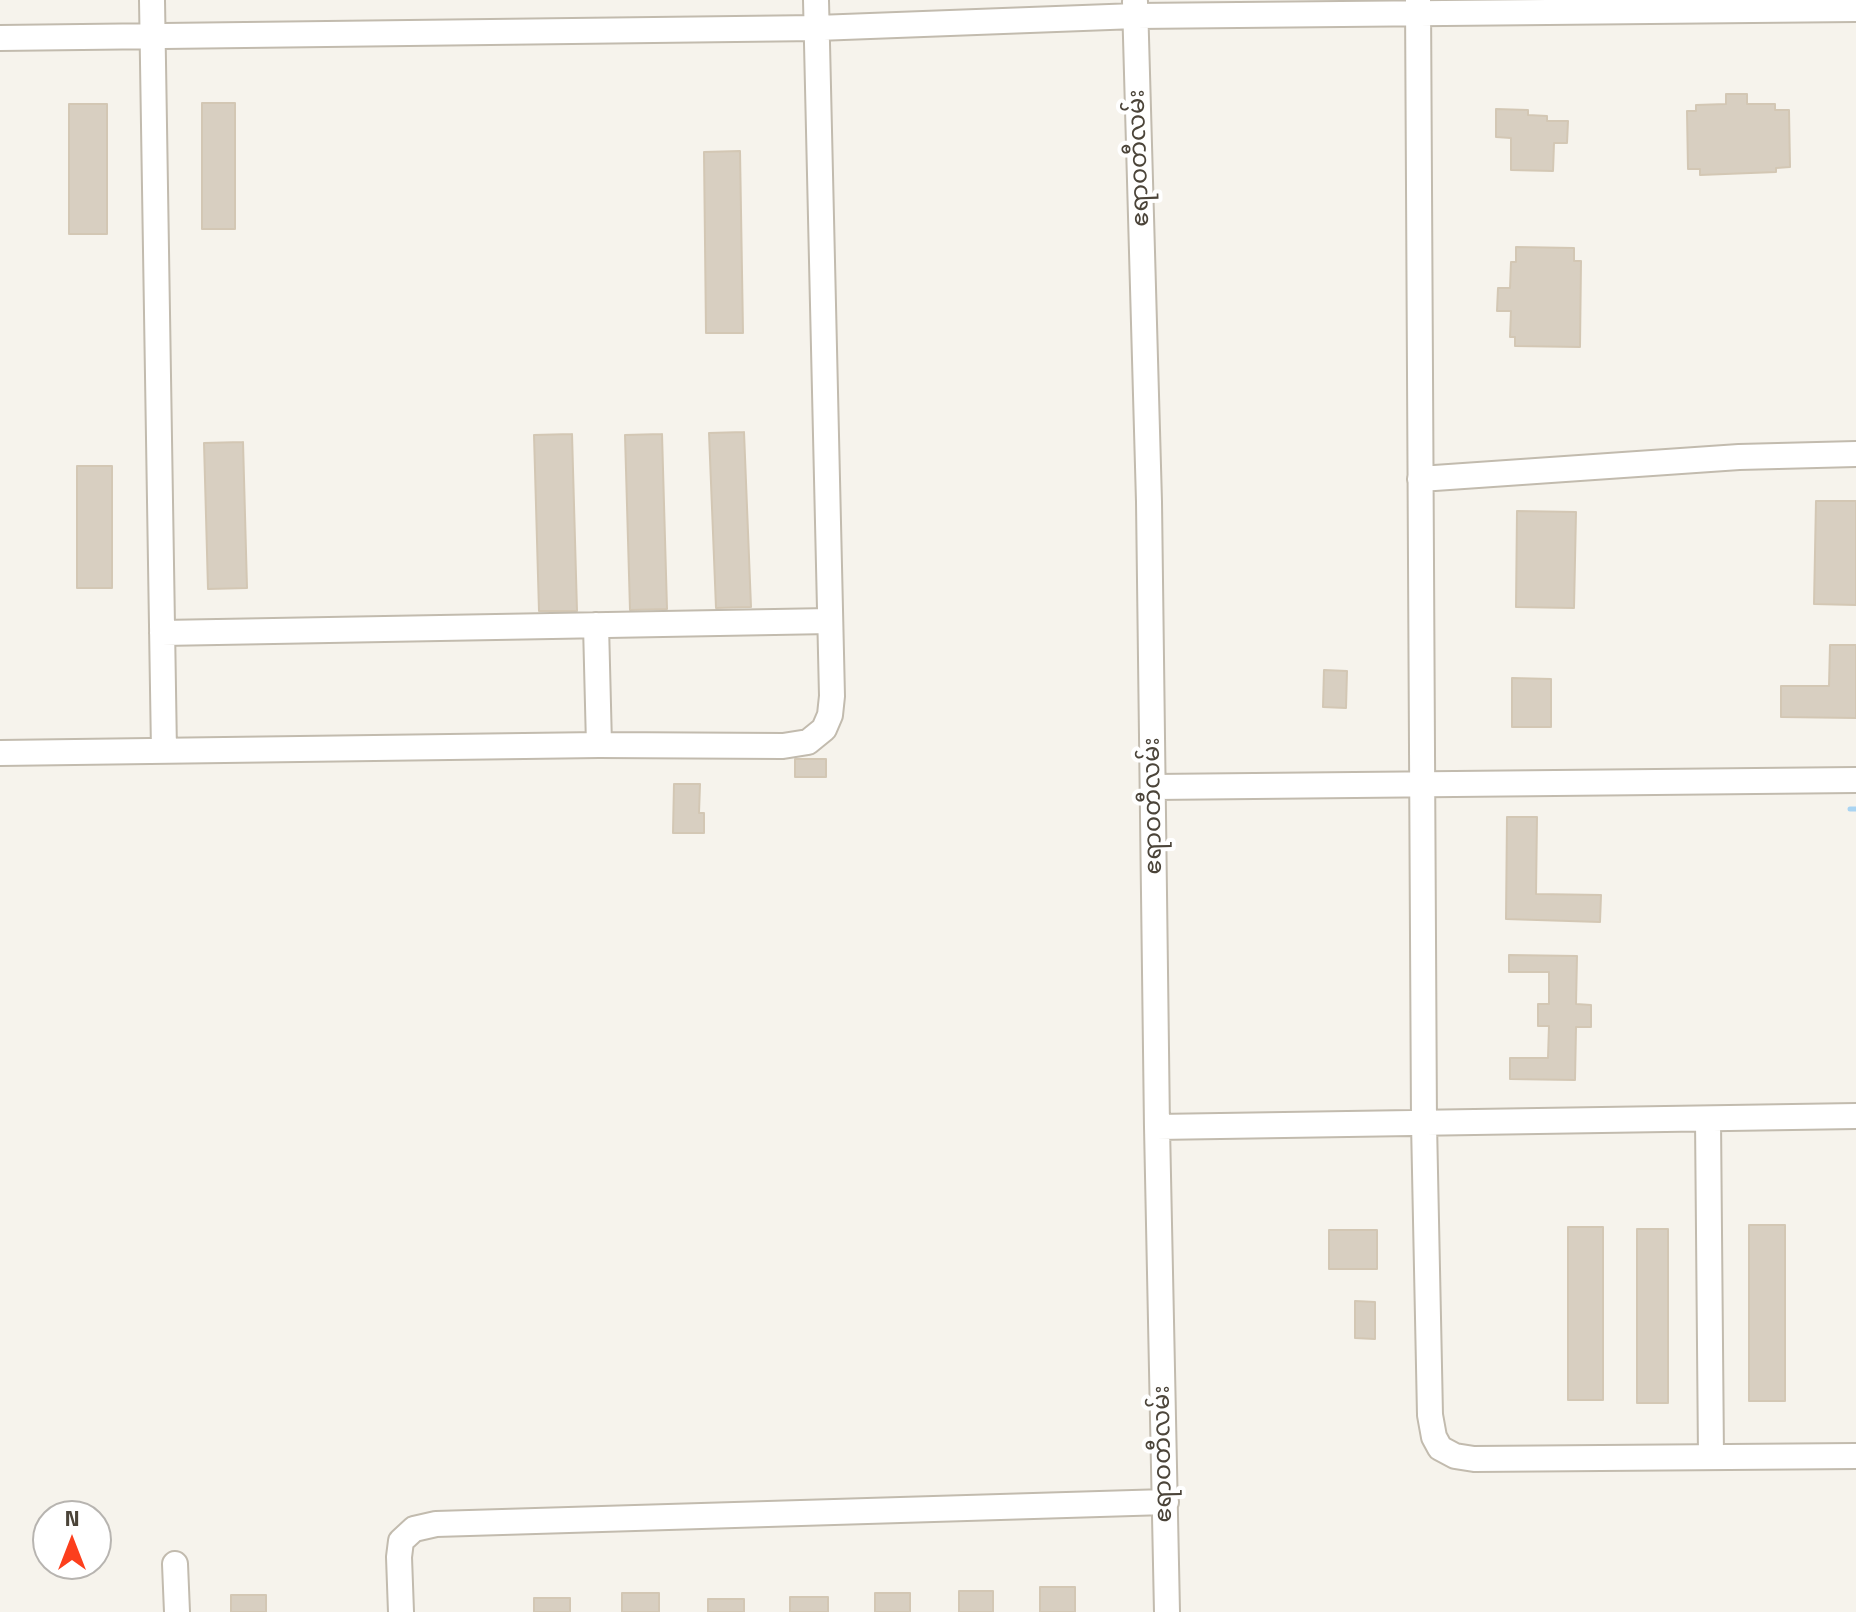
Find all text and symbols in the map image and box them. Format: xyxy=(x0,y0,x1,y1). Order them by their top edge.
street label: ဧရာဝတီလမ်း xyxy=(1123,89,1157,227)
street label: ဧရာဝတီလမ်း xyxy=(1138,737,1170,875)
street label: ဧရာဝတီလမ်း xyxy=(1148,1385,1180,1523)
north arrow xyxy=(32,1500,112,1580)
text: N xyxy=(64,1501,80,1535)

